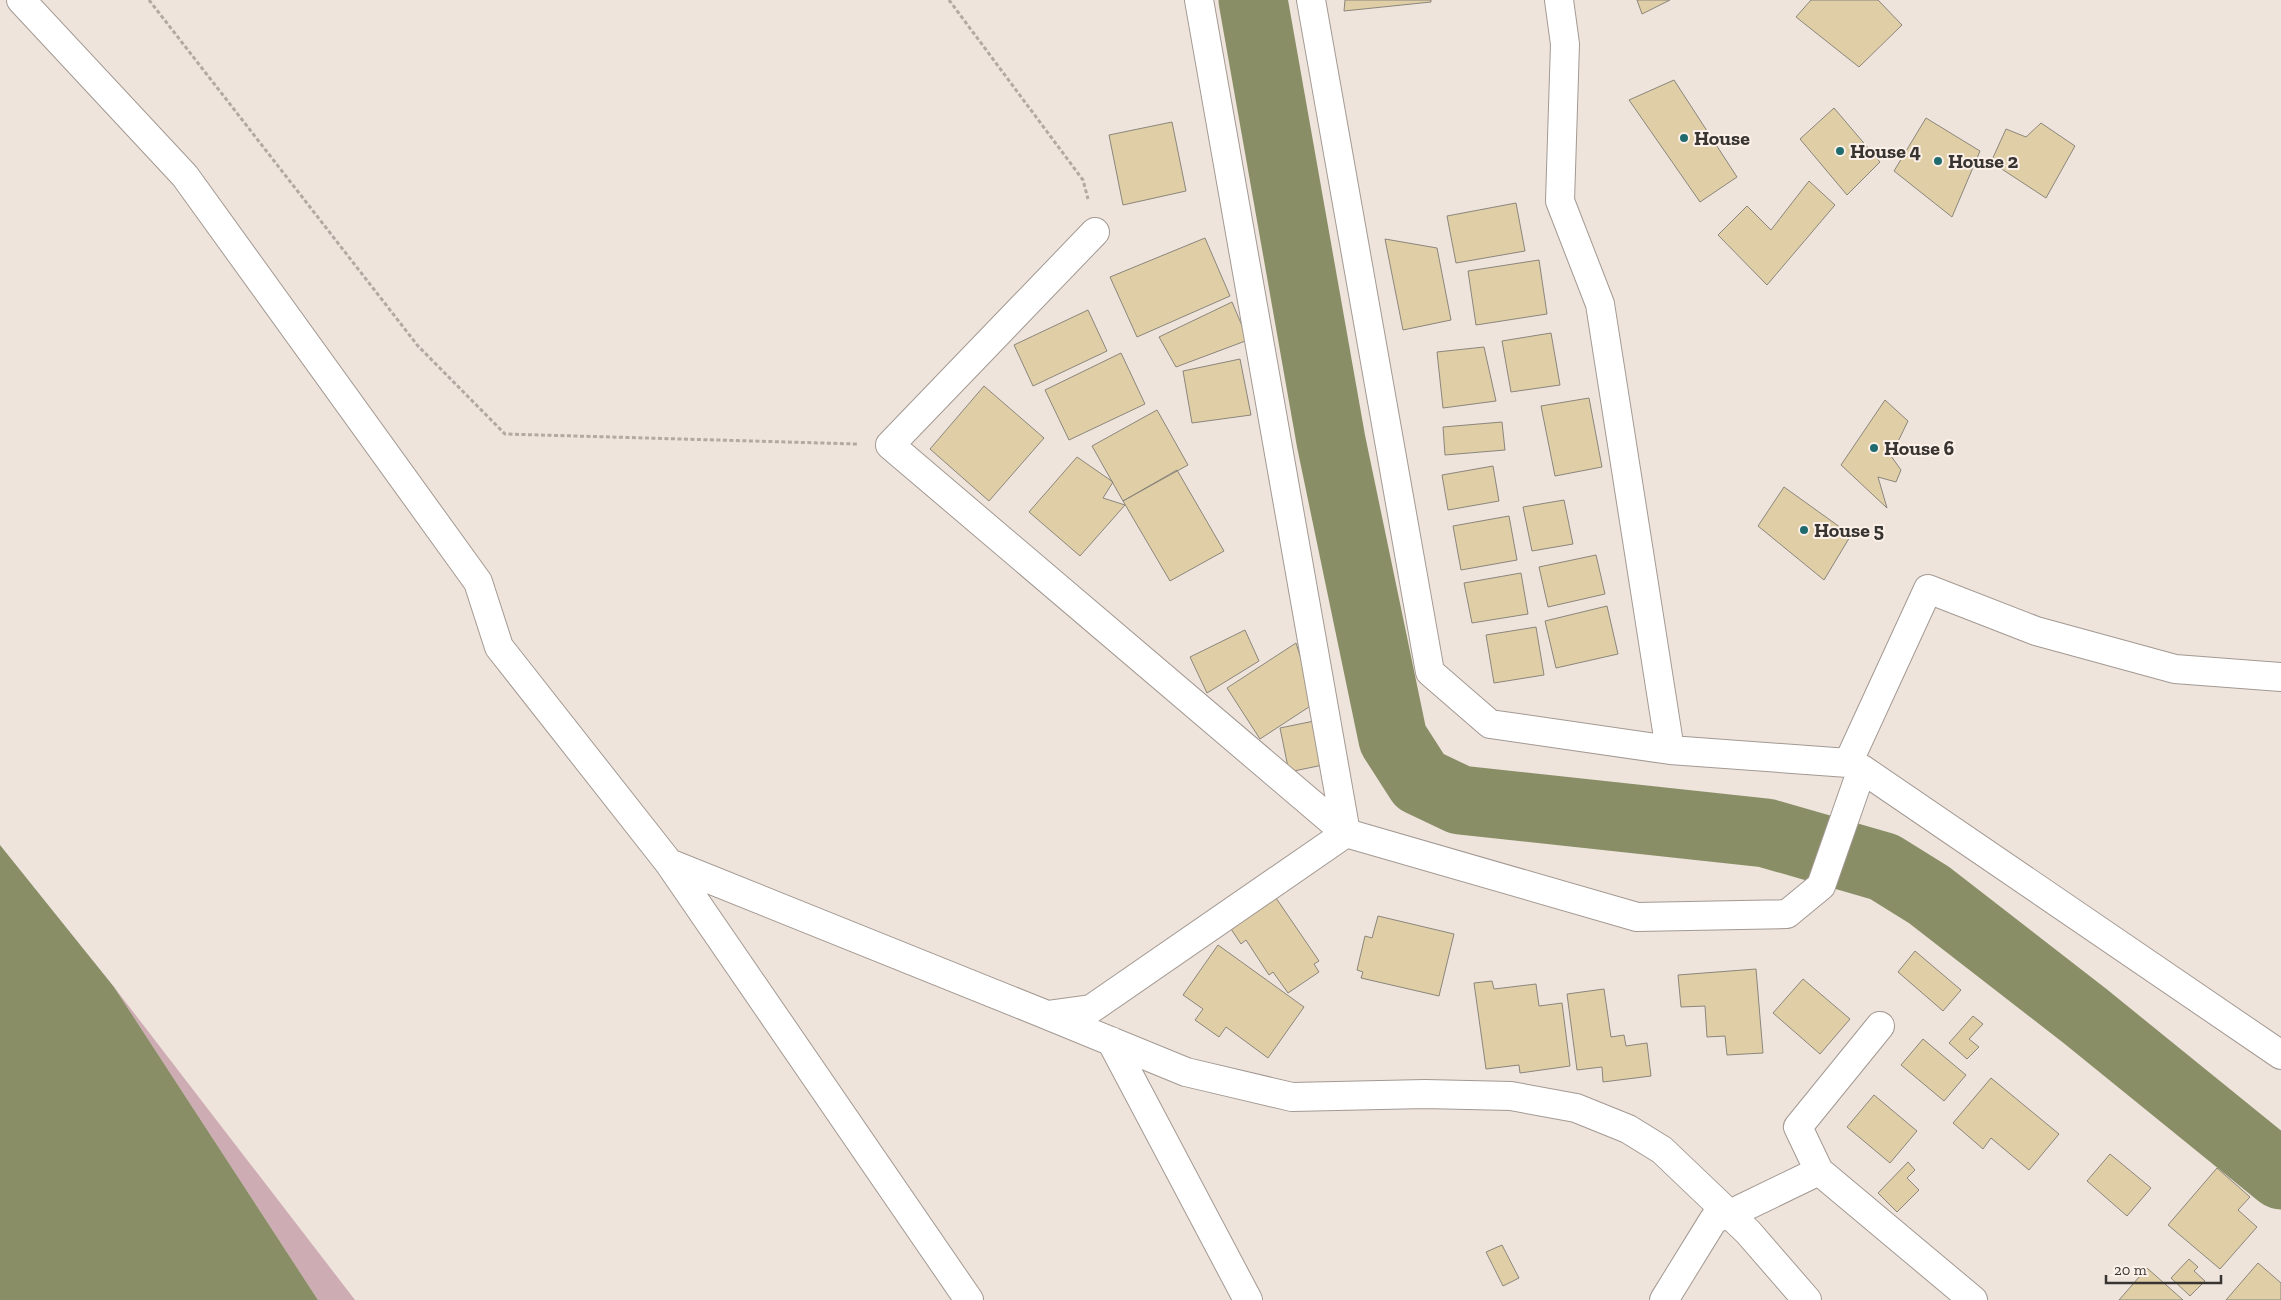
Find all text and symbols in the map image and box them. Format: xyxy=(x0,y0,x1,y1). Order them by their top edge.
place label: House xyxy=(1694,126,1750,150)
marker: House xyxy=(1678,132,1690,144)
place label: House 4 xyxy=(1850,139,1921,163)
marker: House 4 xyxy=(1834,145,1846,157)
place label: House 2 xyxy=(1948,149,2019,173)
marker: House 2 xyxy=(1932,155,1944,167)
place label: House 6 xyxy=(1884,436,1955,460)
marker: House 6 xyxy=(1868,442,1880,454)
place label: House 5 xyxy=(1814,518,1884,542)
marker: House 5 xyxy=(1798,524,1810,536)
scale bar xyxy=(2106,1252,2221,1284)
text: 20 m xyxy=(2114,1261,2147,1279)

